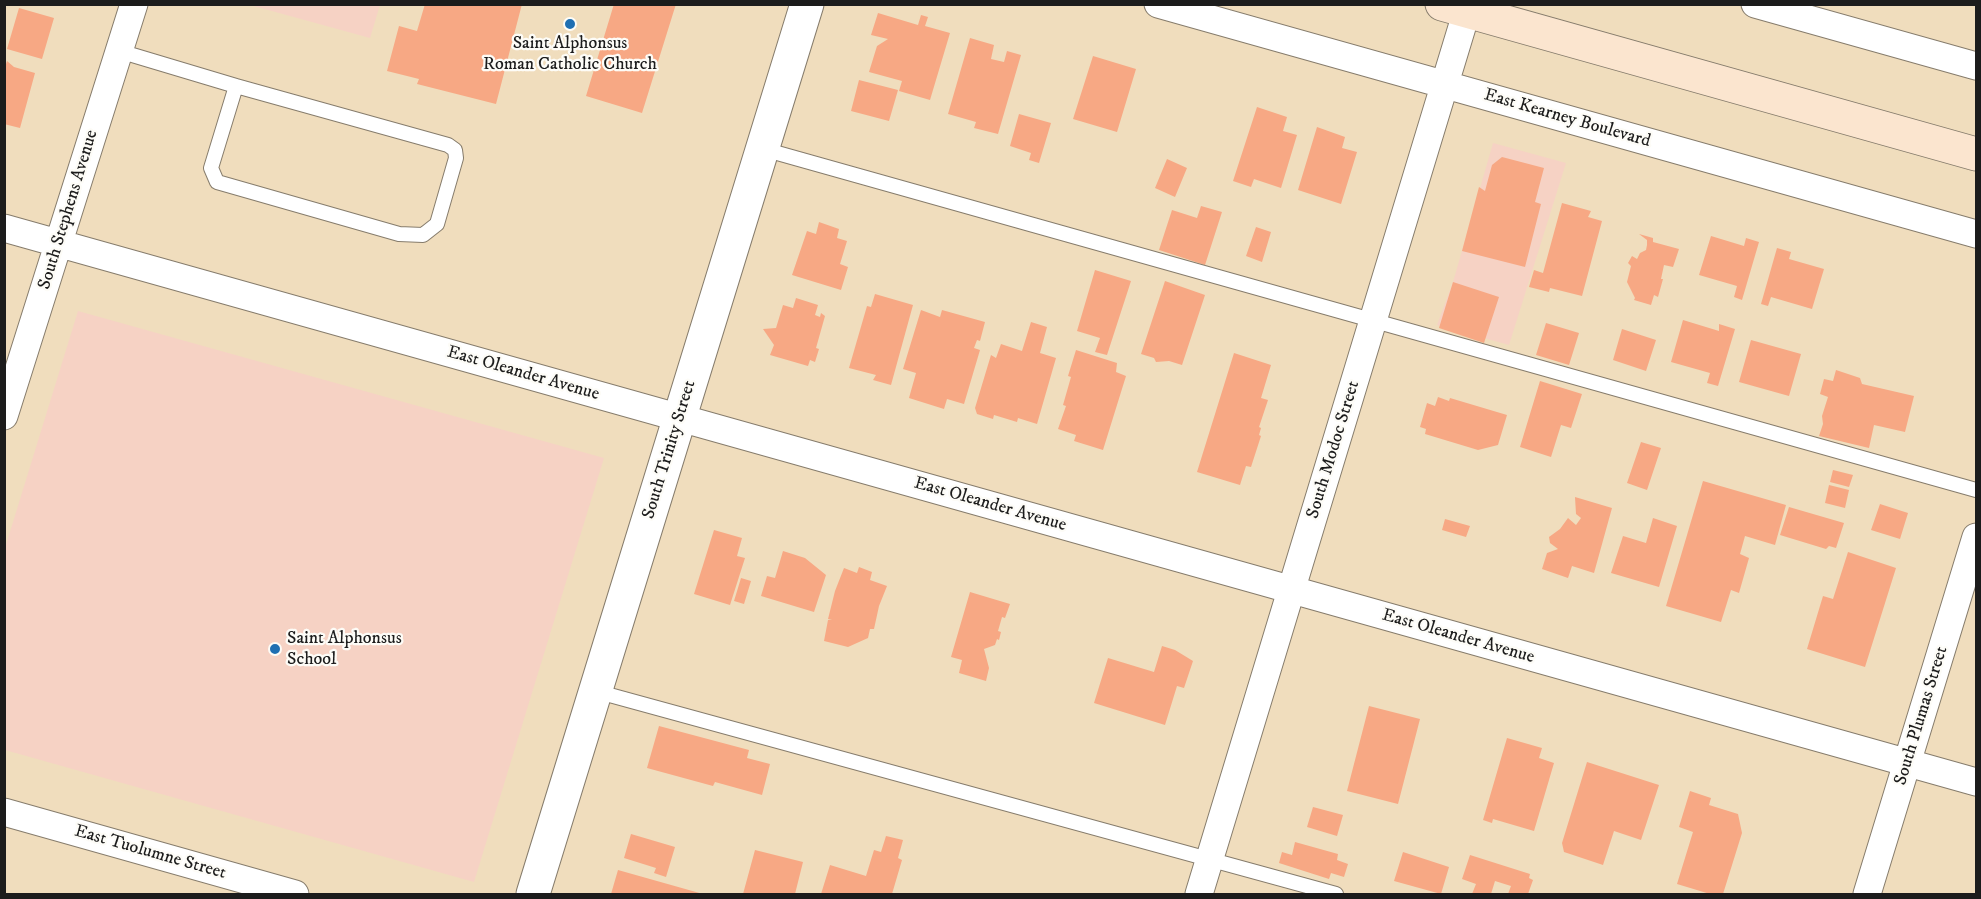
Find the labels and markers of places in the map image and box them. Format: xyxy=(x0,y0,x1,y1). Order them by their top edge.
marker: Saint Alphonsus Roman Catholic Church xyxy=(563,17,577,31)
place label: Saint Alphonsus Roman Catholic Church xyxy=(483,33,657,76)
place label: Saint Alphonsus School xyxy=(287,628,402,670)
marker: Saint Alphonsus School xyxy=(268,642,282,656)

